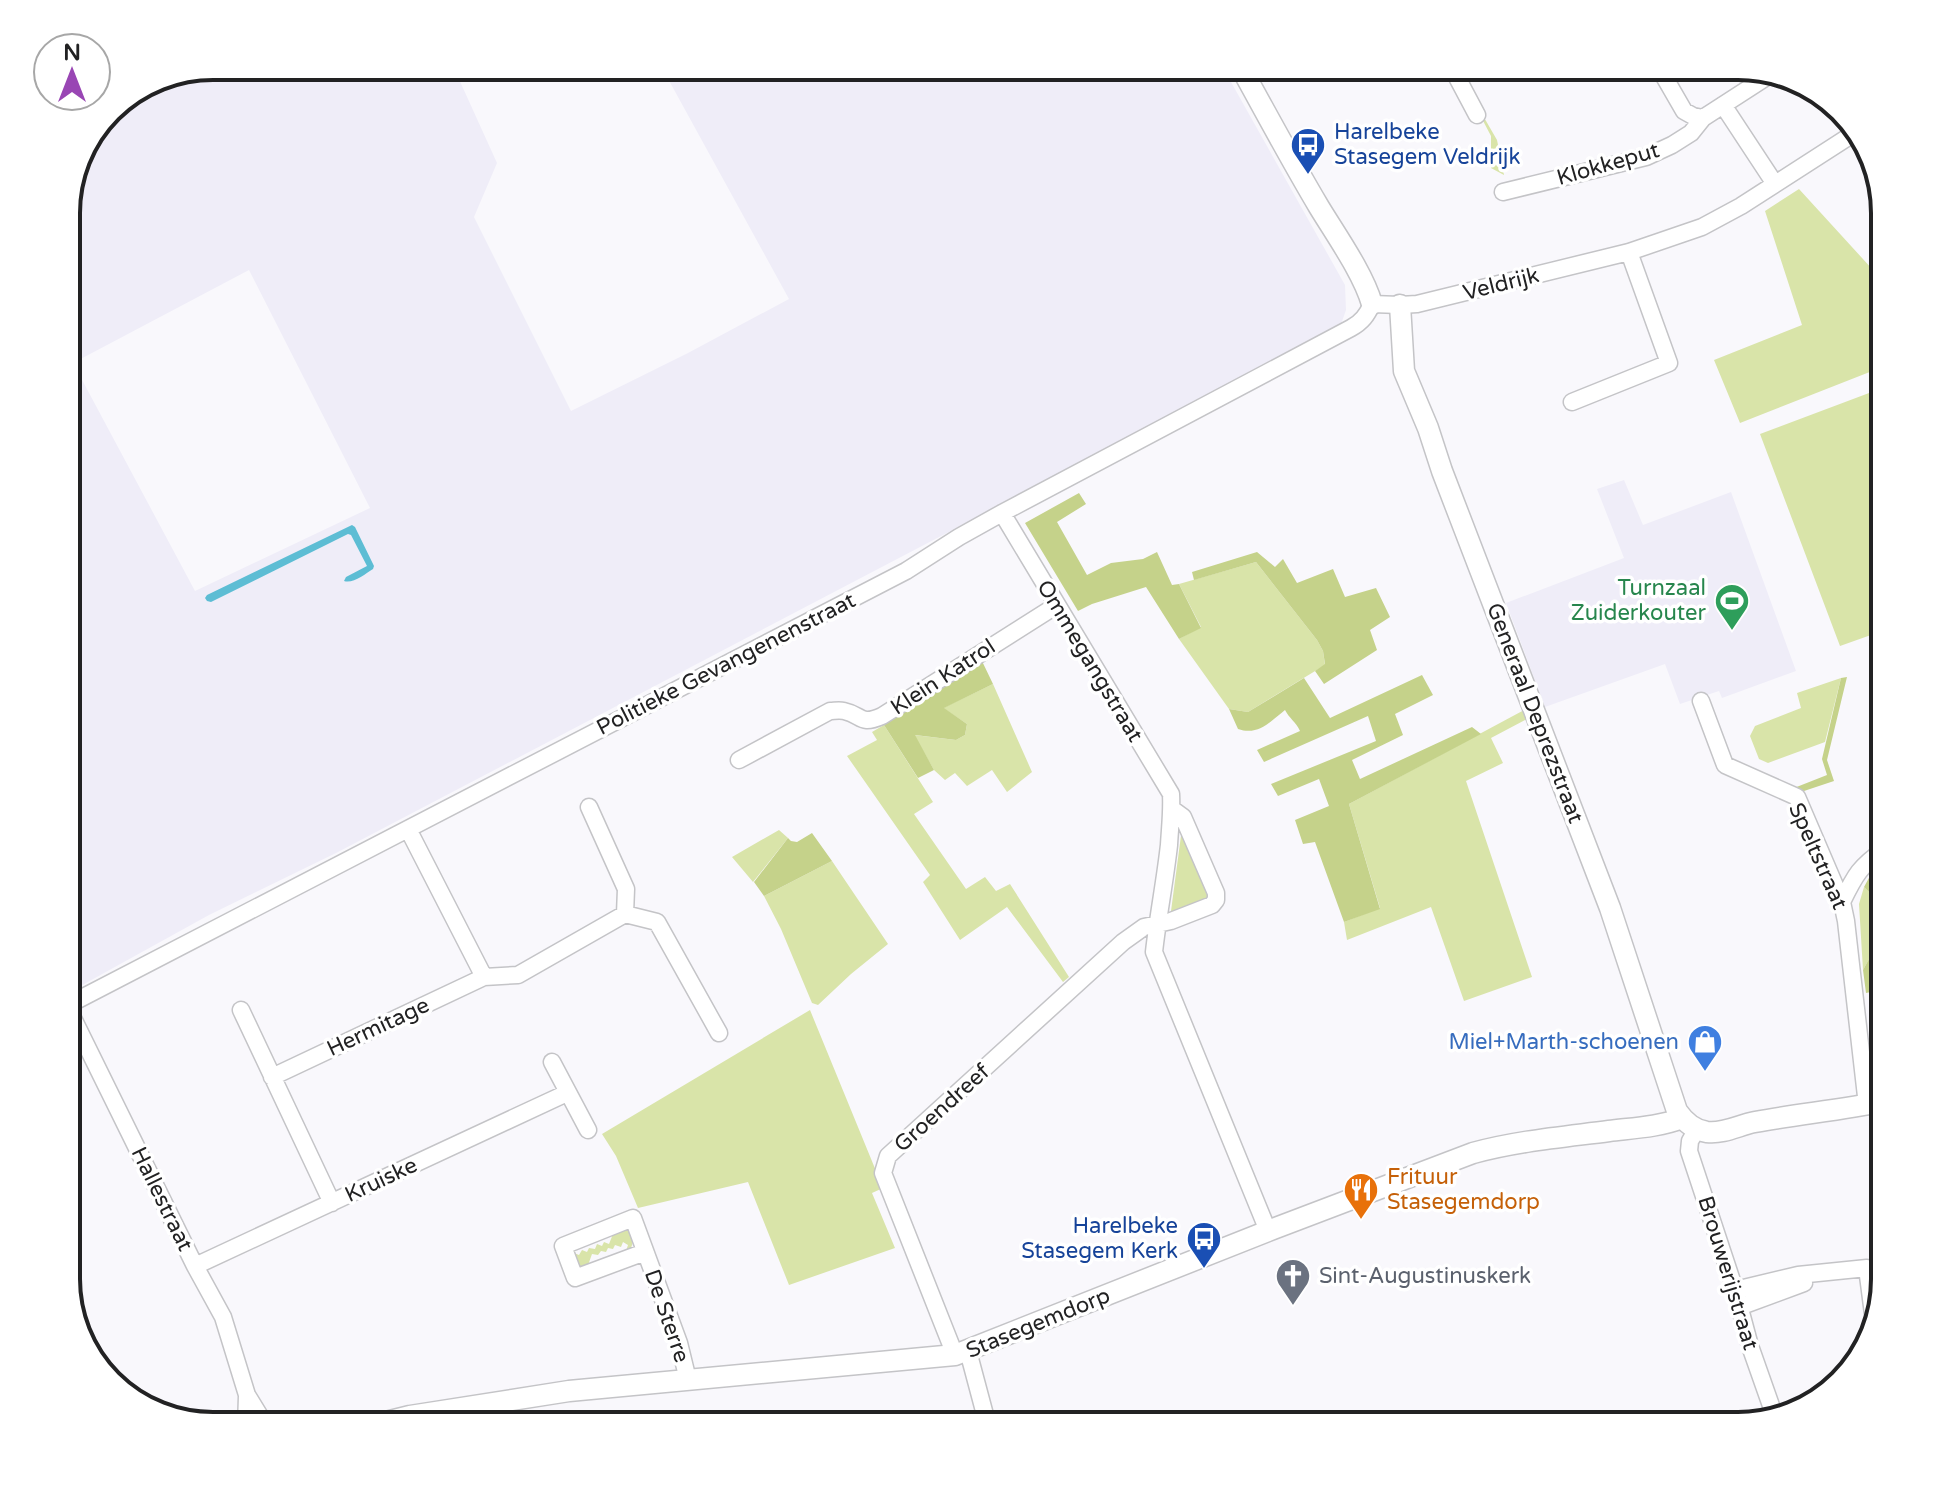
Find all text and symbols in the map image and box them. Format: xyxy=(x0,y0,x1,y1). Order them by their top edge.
north arrow xyxy=(32,32,112,112)
text: N xyxy=(63,40,81,66)
place label: Harelbeke Stasegem Veldrijk xyxy=(1334,119,1520,170)
bus stop icon: Harelbeke Stasegem Veldrijk xyxy=(1289,126,1327,176)
street label: Klokkeput xyxy=(1554,137,1662,191)
street label: Veldrijk xyxy=(1460,262,1542,306)
street label: Ommegangstraat xyxy=(1031,575,1149,747)
place label: Turnzaal Zuiderkouter xyxy=(1571,575,1707,626)
sports icon: Turnzaal Zuiderkouter xyxy=(1713,582,1751,632)
street label: Politieke Gevangenenstraat xyxy=(592,587,860,741)
street label: Generaal Deprezstraat xyxy=(1481,599,1589,827)
street label: Klein Katrol xyxy=(886,634,1000,720)
street label: Speltstraat xyxy=(1783,799,1853,913)
street label: Hermitage xyxy=(323,992,433,1062)
shop icon: Miel+Marth-schoenen xyxy=(1686,1023,1724,1073)
place label: Miel+Marth-schoenen xyxy=(1449,1029,1679,1055)
street label: Groendreef xyxy=(889,1058,995,1158)
street label: Hallestraat xyxy=(126,1143,198,1255)
street label: Kruiske xyxy=(341,1152,421,1208)
place label: Frituur Stasegemdorp xyxy=(1387,1164,1540,1215)
restaurant icon: Frituur Stasegemdorp xyxy=(1342,1171,1380,1221)
street label: Brouwerijstraat xyxy=(1692,1193,1764,1353)
place label: Harelbeke Stasegem Kerk xyxy=(1021,1213,1178,1264)
bus stop icon: Harelbeke Stasegem Kerk xyxy=(1185,1220,1223,1270)
church icon: Sint-Augustinuskerk xyxy=(1274,1257,1312,1307)
place label: Sint-Augustinuskerk xyxy=(1319,1263,1531,1289)
street label: De Sterre xyxy=(639,1266,695,1366)
street label: Stasegemdorp xyxy=(962,1282,1114,1364)

